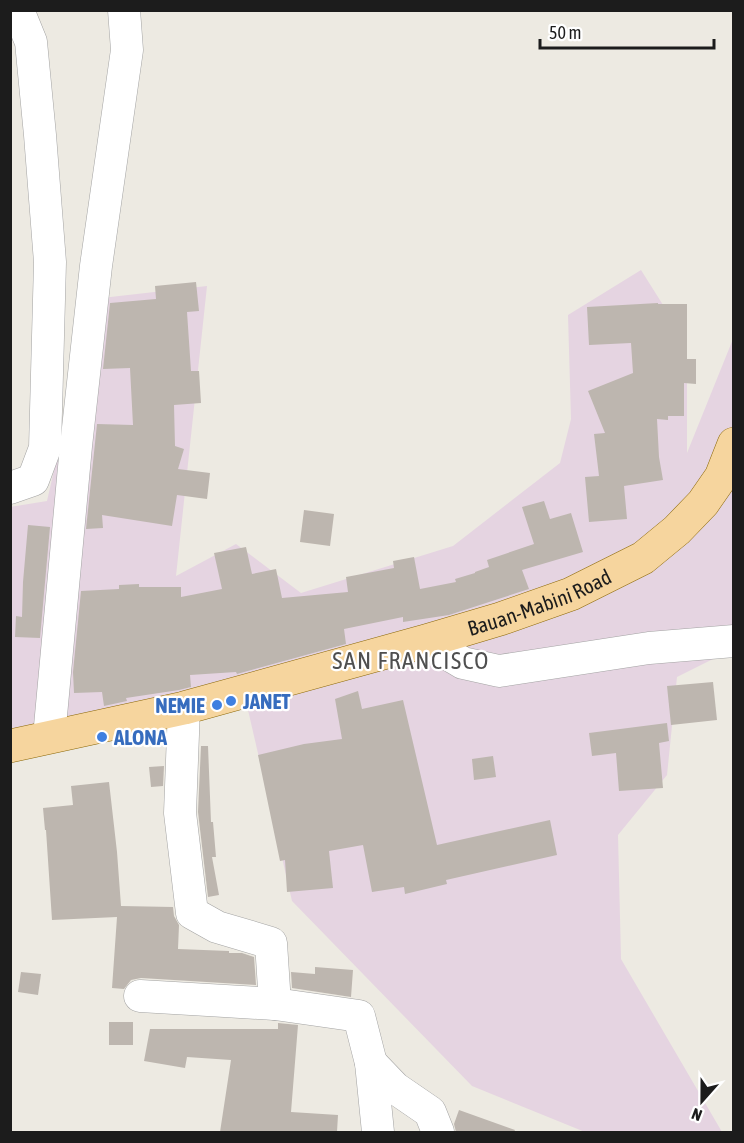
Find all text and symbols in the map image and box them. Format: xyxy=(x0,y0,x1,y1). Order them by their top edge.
scale bar xyxy=(540,12,714,50)
text: 50 m xyxy=(549,22,581,43)
street label: Bauan-Mabini Road xyxy=(465,564,615,640)
district label: SAN FRANCISCO xyxy=(332,647,490,674)
place label: JANET xyxy=(242,689,291,713)
place label: NEMIE xyxy=(155,693,205,717)
marker: JANET xyxy=(224,694,238,708)
marker: NEMIE xyxy=(210,698,224,712)
place label: ALONA xyxy=(113,725,168,749)
marker: ALONA xyxy=(95,730,109,744)
north arrow xyxy=(672,1071,732,1131)
text: N xyxy=(689,1105,704,1125)

